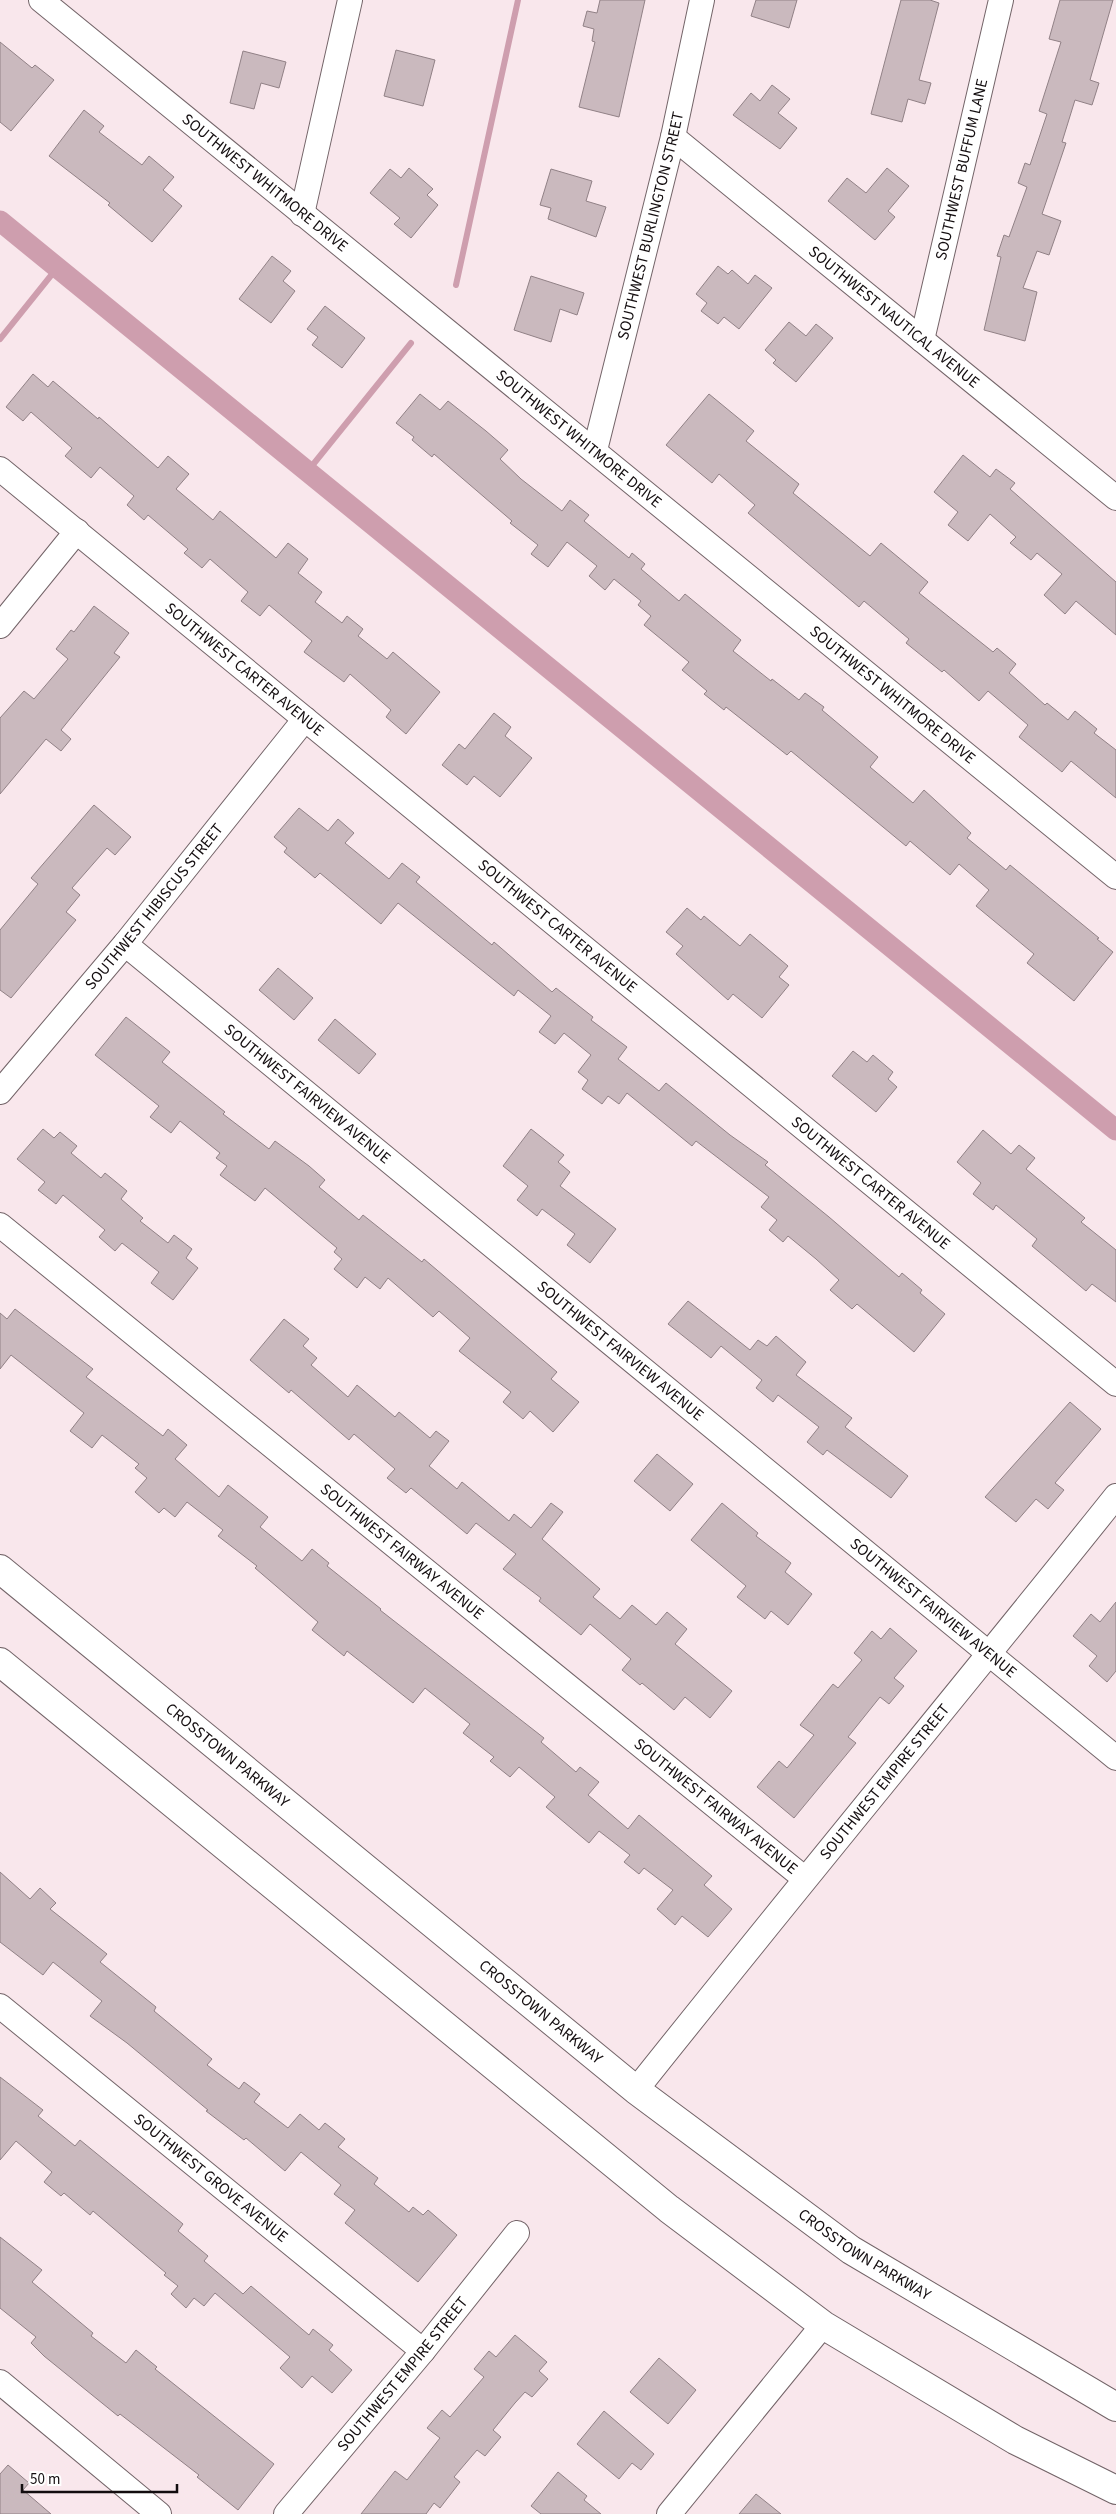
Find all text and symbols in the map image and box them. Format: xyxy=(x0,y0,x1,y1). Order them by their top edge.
street label: SOUTHWEST BUFFUM LANE xyxy=(930,77,993,262)
street label: SOUTHWEST WHITMORE DRIVE xyxy=(177,108,353,257)
street label: SOUTHWEST BURLINGTON STREET xyxy=(612,109,689,342)
street label: SOUTHWEST NAUTICAL AVENUE xyxy=(804,241,984,393)
street label: SOUTHWEST WHITMORE DRIVE xyxy=(491,364,666,513)
street label: SOUTHWEST CARTER AVENUE xyxy=(160,597,329,741)
street label: SOUTHWEST WHITMORE DRIVE xyxy=(805,620,980,769)
street label: SOUTHWEST HIBISCUS STREET xyxy=(80,818,229,995)
street label: SOUTHWEST CARTER AVENUE xyxy=(473,854,642,998)
street label: SOUTHWEST FAIRVIEW AVENUE xyxy=(219,1019,395,1169)
street label: SOUTHWEST CARTER AVENUE xyxy=(786,1111,955,1255)
street label: SOUTHWEST FAIRVIEW AVENUE xyxy=(532,1276,708,1426)
street label: SOUTHWEST FAIRWAY AVENUE xyxy=(316,1478,489,1625)
street label: SOUTHWEST FAIRVIEW AVENUE xyxy=(845,1533,1021,1683)
street label: CROSSTOWN PARKWAY xyxy=(161,1698,294,1813)
street label: SOUTHWEST EMPIRE STREET xyxy=(815,1699,955,1864)
street label: SOUTHWEST FAIRWAY AVENUE xyxy=(629,1733,802,1879)
street label: CROSSTOWN PARKWAY xyxy=(474,1955,608,2070)
street label: SOUTHWEST GROVE AVENUE xyxy=(129,2108,293,2247)
street label: CROSSTOWN PARKWAY xyxy=(794,2203,935,2306)
street label: SOUTHWEST EMPIRE STREET xyxy=(332,2292,473,2456)
scale bar xyxy=(22,2462,178,2494)
text: 50 m xyxy=(30,2469,60,2490)

